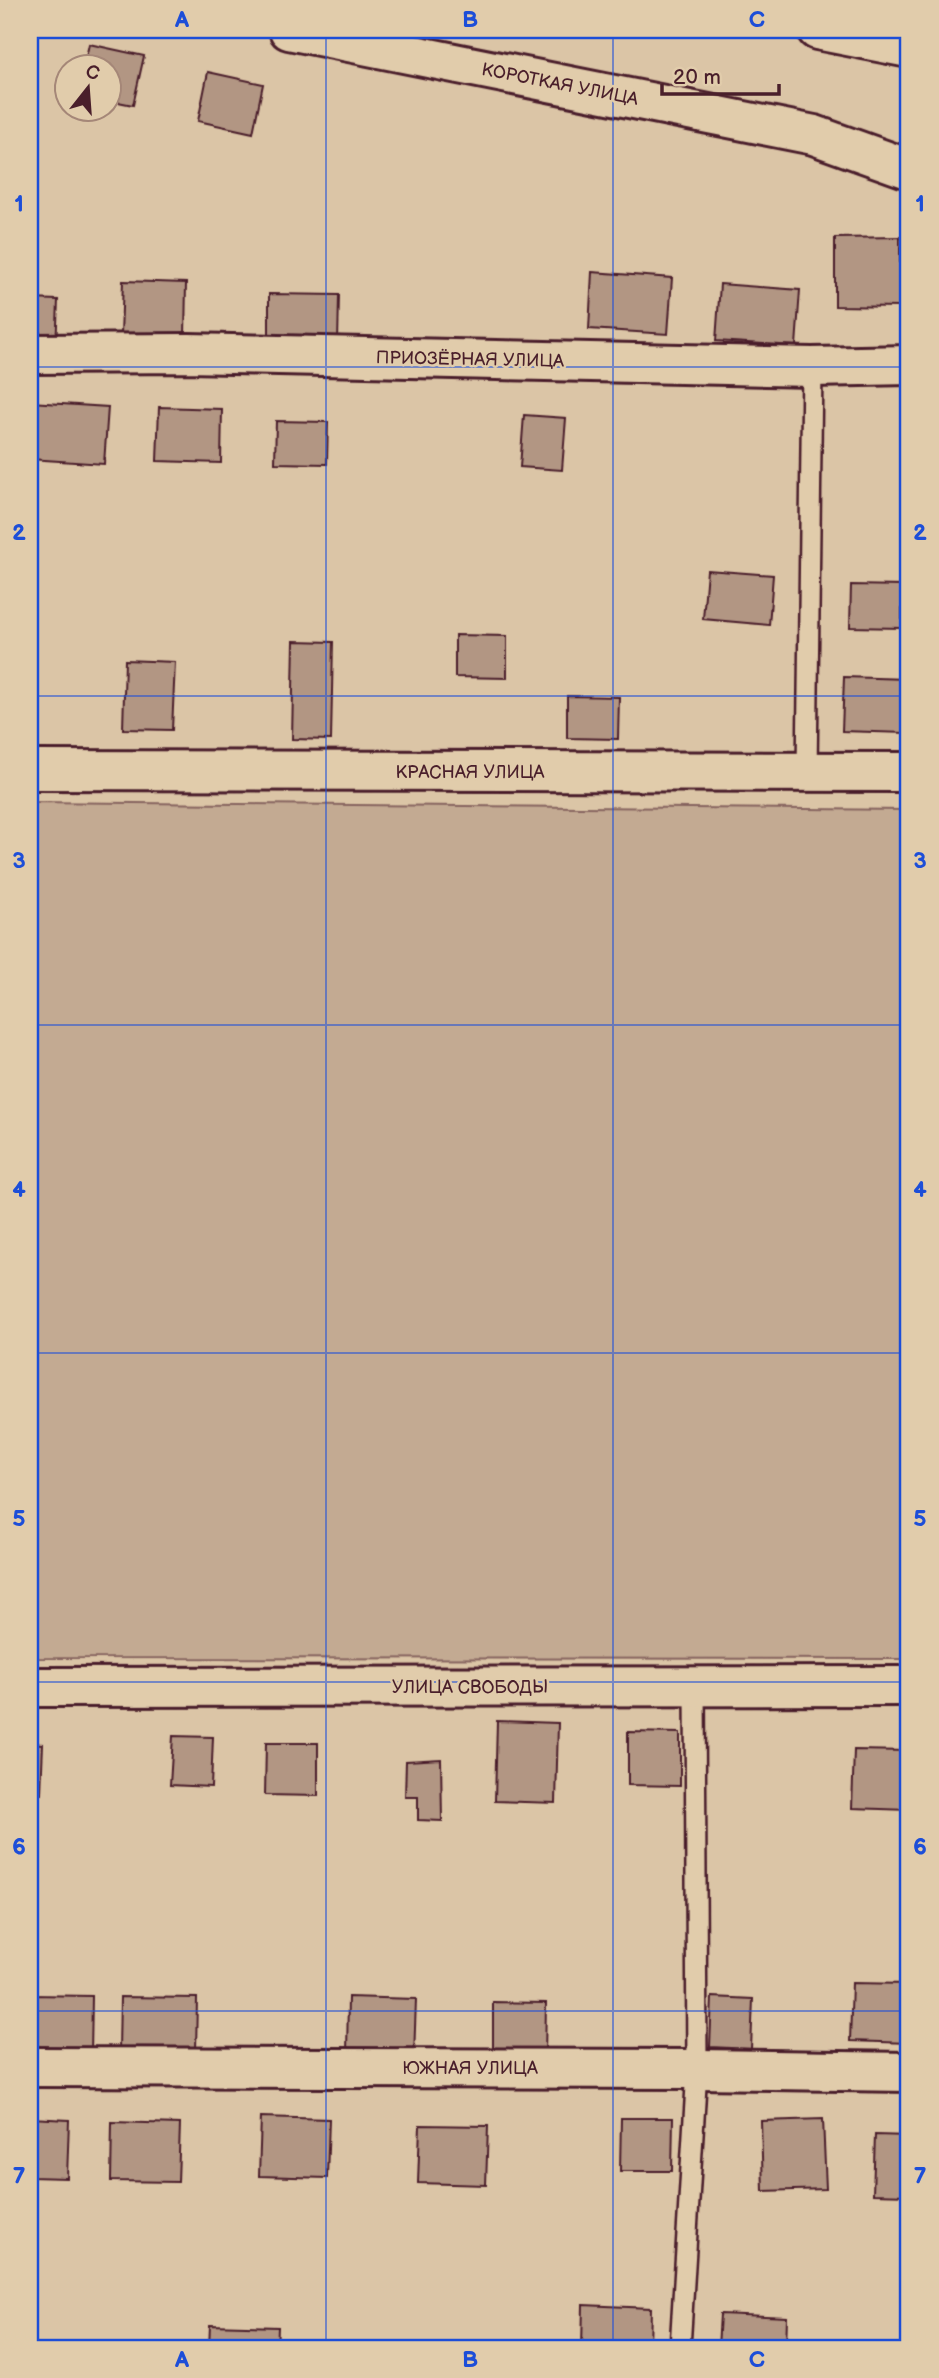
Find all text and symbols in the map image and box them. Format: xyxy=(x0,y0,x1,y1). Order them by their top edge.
text: A xyxy=(174,6,190,34)
text: B xyxy=(462,6,478,34)
text: C xyxy=(749,6,765,34)
north arrow xyxy=(52,52,122,122)
scale bar xyxy=(662,52,780,96)
street label: КОРОТКАЯ УЛИЦА xyxy=(480,59,640,110)
text: С xyxy=(83,60,102,86)
text: 20 m xyxy=(673,65,721,90)
text: 1 xyxy=(14,190,24,218)
text: 1 xyxy=(915,190,925,218)
street label: ПРИОЗЁРНАЯ УЛИЦА xyxy=(376,346,564,372)
text: 2 xyxy=(12,519,26,547)
text: 2 xyxy=(913,519,927,547)
street label: КРАСНАЯ УЛИЦА xyxy=(395,762,545,783)
text: 3 xyxy=(12,847,26,875)
text: 3 xyxy=(913,847,927,875)
text: 4 xyxy=(12,1176,26,1204)
text: 4 xyxy=(913,1176,927,1204)
text: 5 xyxy=(12,1505,26,1533)
text: 5 xyxy=(913,1505,927,1533)
street label: УЛИЦА СВОБОДЫ xyxy=(392,1677,548,1698)
text: 6 xyxy=(12,1833,26,1861)
text: 6 xyxy=(913,1833,927,1861)
street label: ЮЖНАЯ УЛИЦА xyxy=(402,2058,538,2079)
text: 7 xyxy=(13,2162,26,2190)
text: 7 xyxy=(914,2162,927,2190)
text: A xyxy=(174,2346,190,2374)
text: B xyxy=(462,2346,478,2374)
text: C xyxy=(749,2346,765,2374)

